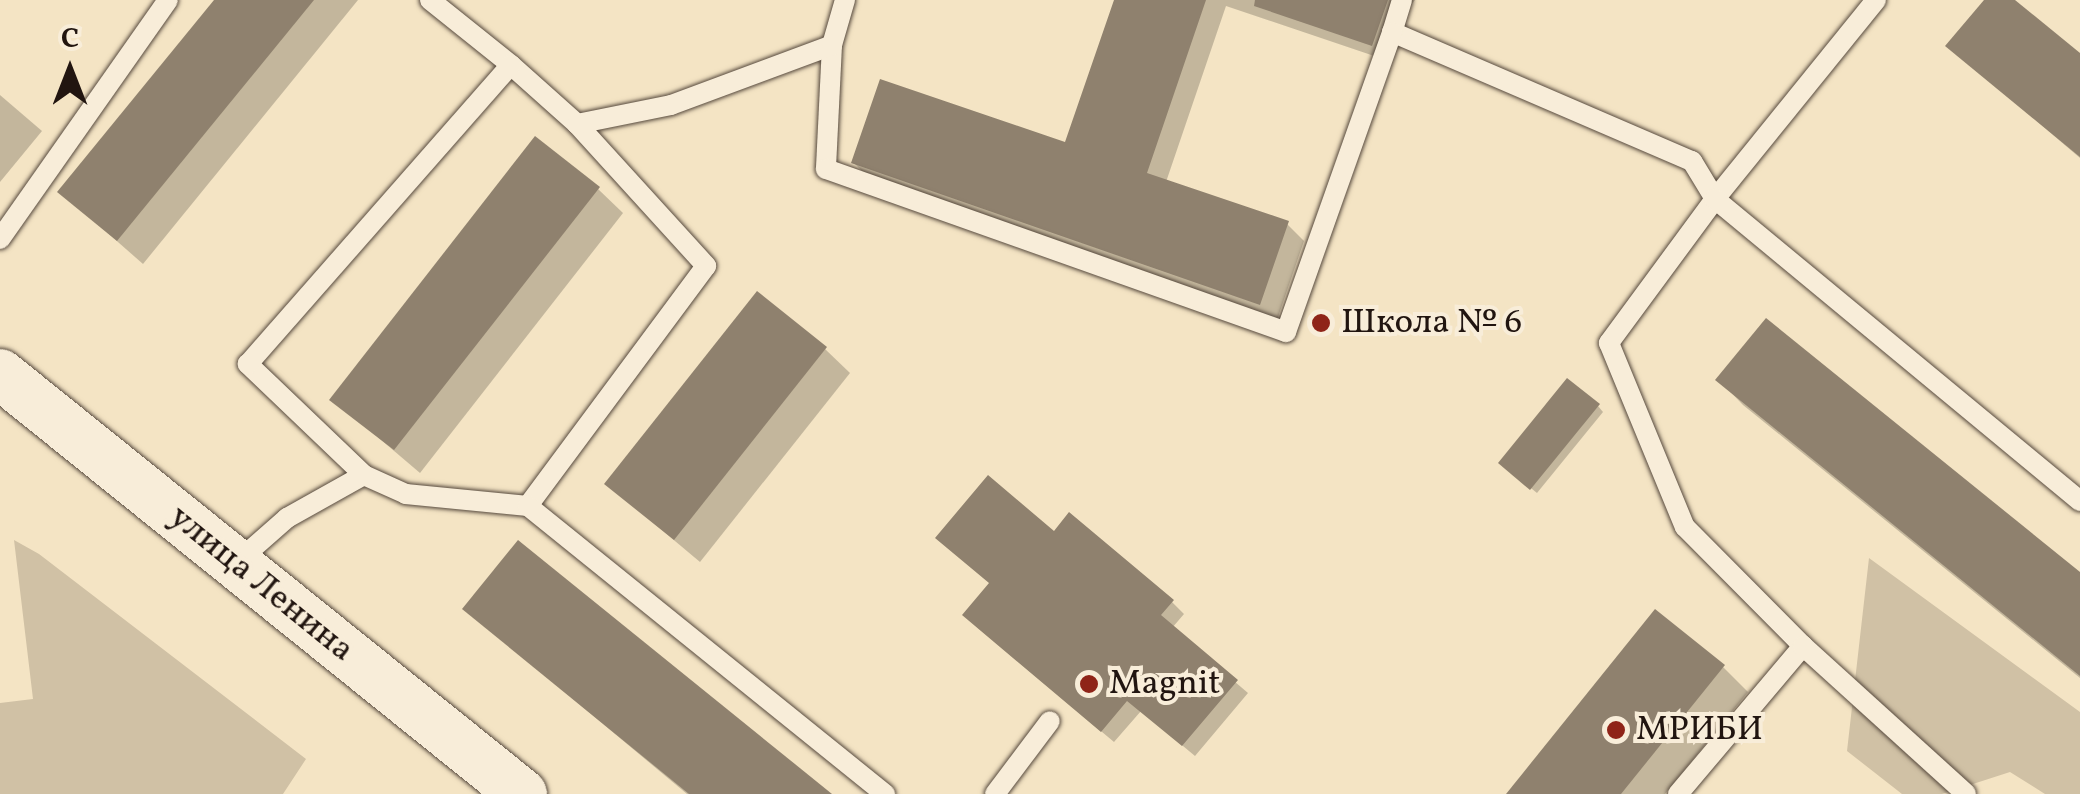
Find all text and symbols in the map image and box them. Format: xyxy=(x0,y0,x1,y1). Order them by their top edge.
north arrow xyxy=(20,20,120,120)
text: С xyxy=(61,20,79,59)
place label: Школа № 6 xyxy=(1341,302,1522,344)
marker: Школа № 6 xyxy=(1310,312,1332,334)
street label: улица Ленина xyxy=(160,497,362,671)
place label: Magnit xyxy=(1109,663,1221,705)
marker: Magnit xyxy=(1078,673,1100,695)
place label: МРИБИ xyxy=(1636,709,1763,751)
marker: МРИБИ xyxy=(1605,719,1627,741)

